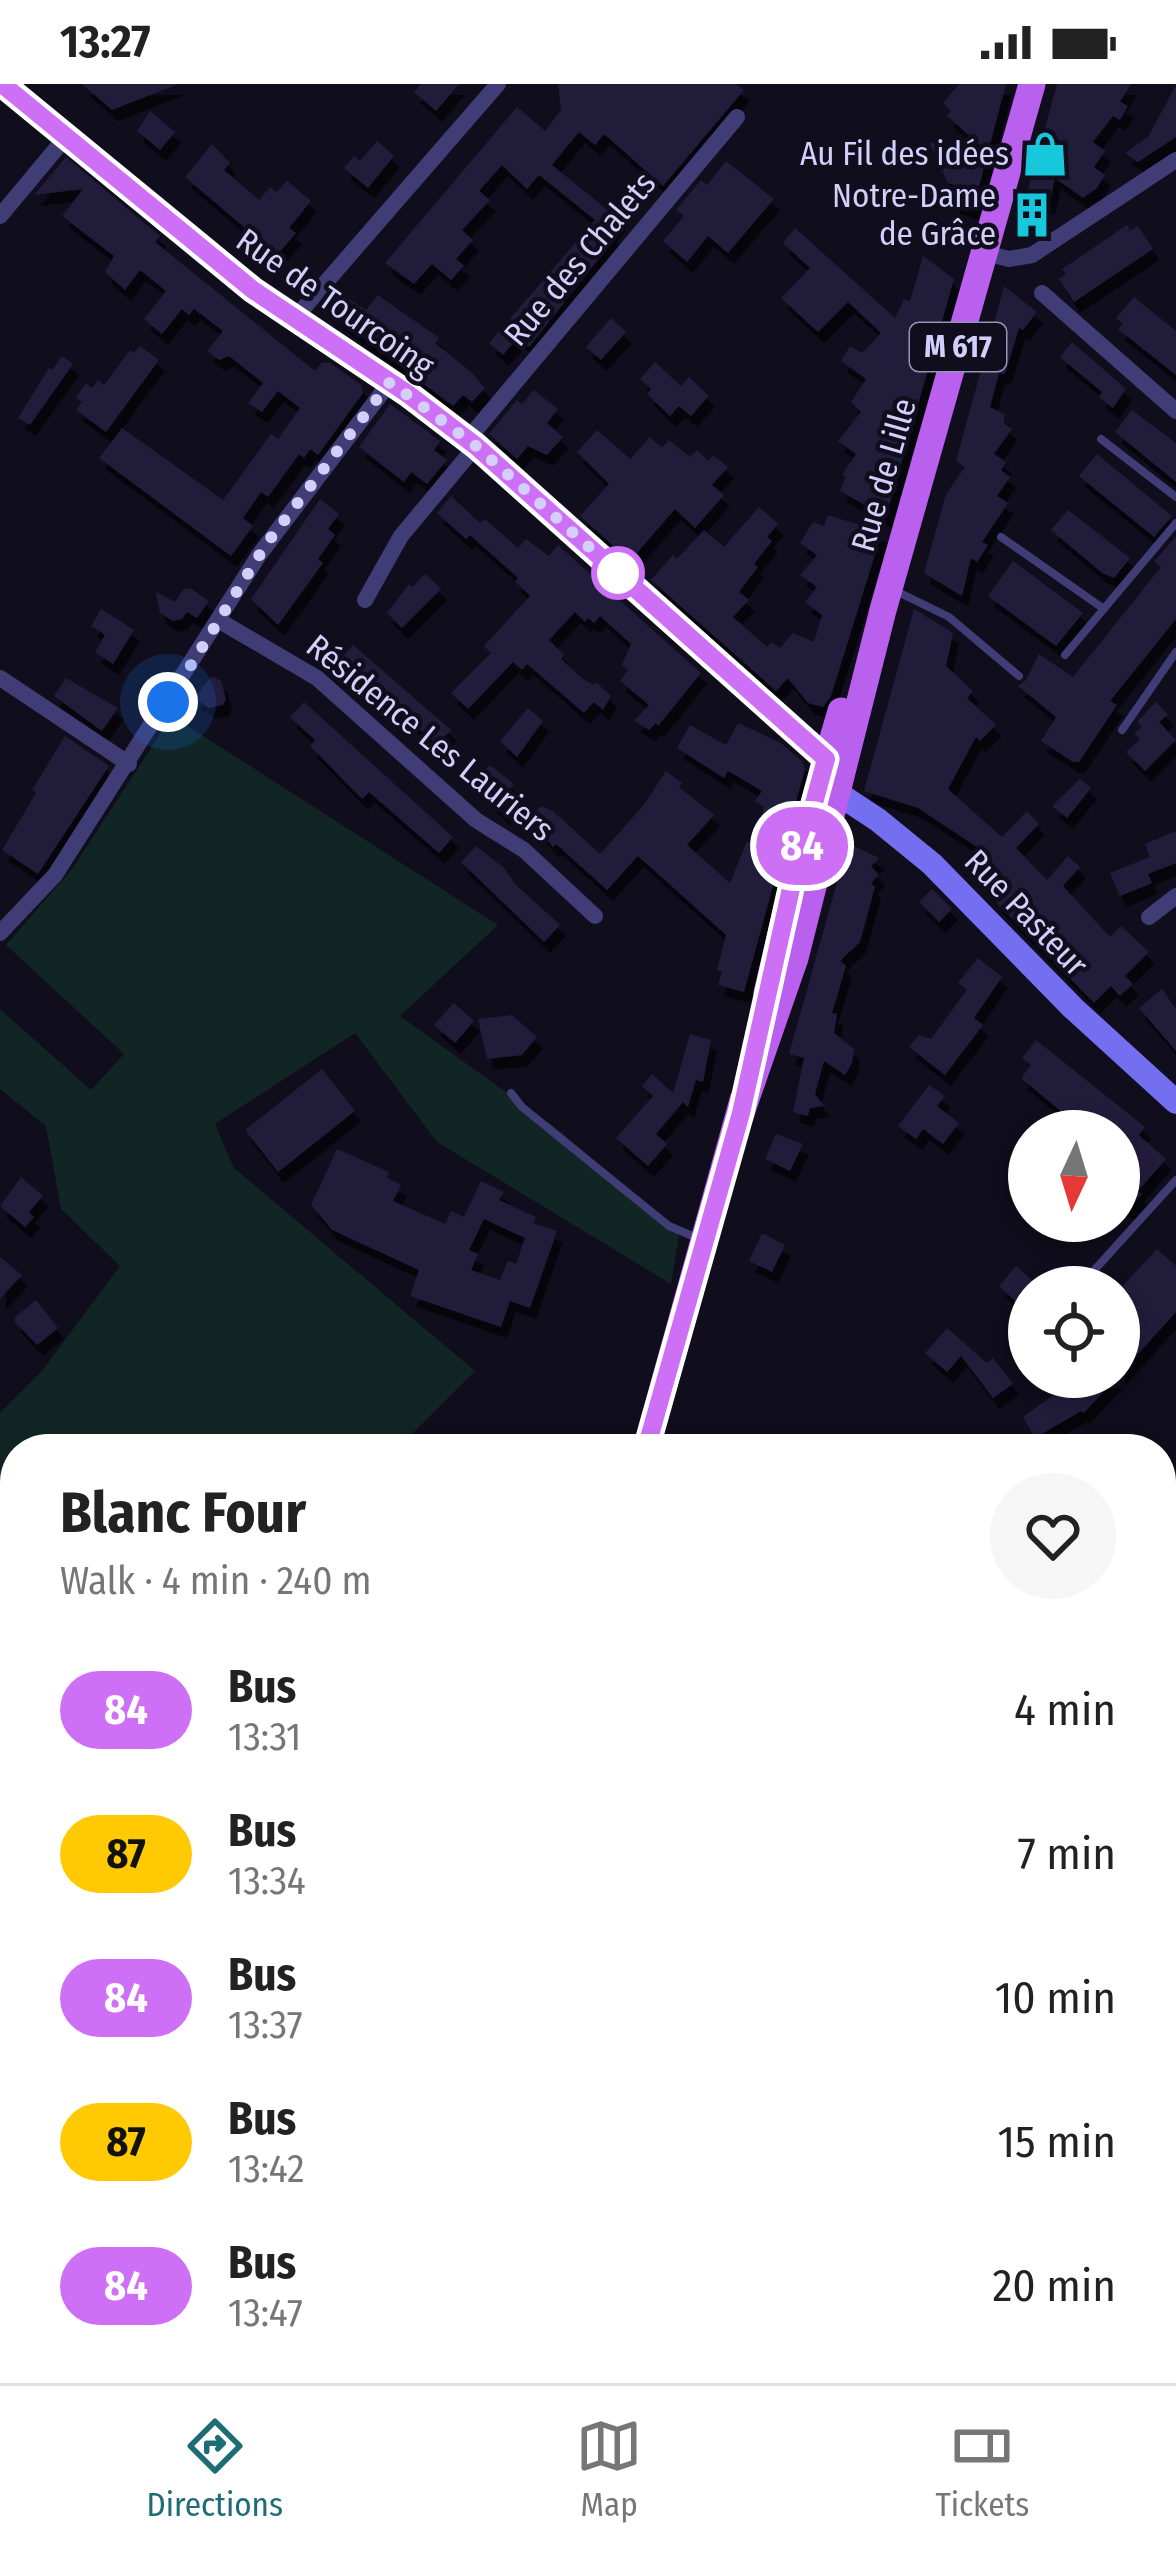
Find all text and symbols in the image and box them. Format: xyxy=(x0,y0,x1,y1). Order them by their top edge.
text: 13:27 xyxy=(60,15,150,69)
shop icon: Au Fil des idées xyxy=(1020,129,1070,179)
place label: Au Fil des idées xyxy=(800,134,1009,174)
street label: Rue des Chalets xyxy=(496,164,664,354)
place label: Notre-Dame de Grâce xyxy=(832,176,996,254)
building icon: Notre-Dame de Grâce xyxy=(1007,190,1057,240)
street label: Rue de Tourcoing xyxy=(229,220,442,386)
road number: M 617 xyxy=(910,323,1006,371)
street label: Rue de Lille xyxy=(843,394,925,556)
unlabelled marker xyxy=(593,548,643,598)
street label: Résidence Les Lauriers xyxy=(298,626,562,850)
your location xyxy=(138,672,198,732)
line badge: 84 xyxy=(748,807,856,885)
text: 84 xyxy=(780,821,824,871)
street label: Rue Pasteur xyxy=(956,841,1096,985)
north arrow xyxy=(1008,1110,1140,1242)
map controls xyxy=(1008,1110,1140,1398)
button: locate xyxy=(1008,1266,1140,1398)
button: heart xyxy=(990,1473,1116,1599)
text: Blanc Four xyxy=(60,1479,306,1547)
text: Walk · 4 min · 240 m xyxy=(60,1558,372,1604)
text: Bus xyxy=(228,1660,296,1714)
text: 4 min xyxy=(1014,1683,1116,1737)
text: 84 xyxy=(104,1685,148,1735)
text: 13:31 xyxy=(228,1714,301,1760)
text: Bus xyxy=(228,1804,296,1858)
text: 7 min xyxy=(1018,1827,1116,1881)
text: 87 xyxy=(106,1829,146,1879)
text: 13:34 xyxy=(228,1858,306,1904)
text: Bus xyxy=(228,1948,296,2002)
text: 10 min xyxy=(995,1971,1116,2025)
text: 84 xyxy=(104,1973,148,2023)
text: 13:37 xyxy=(228,2002,303,2048)
text: Bus xyxy=(228,2092,296,2146)
text: 15 min xyxy=(998,2115,1116,2169)
text: 87 xyxy=(106,2117,146,2167)
text: 13:42 xyxy=(228,2146,304,2192)
text: Bus xyxy=(228,2236,296,2290)
text: 20 min xyxy=(992,2259,1116,2313)
text: 84 xyxy=(104,2261,148,2311)
text: 13:47 xyxy=(228,2290,303,2336)
tab: Directions xyxy=(147,2413,283,2525)
tab: Map xyxy=(576,2413,642,2525)
tab: Tickets xyxy=(935,2413,1029,2525)

